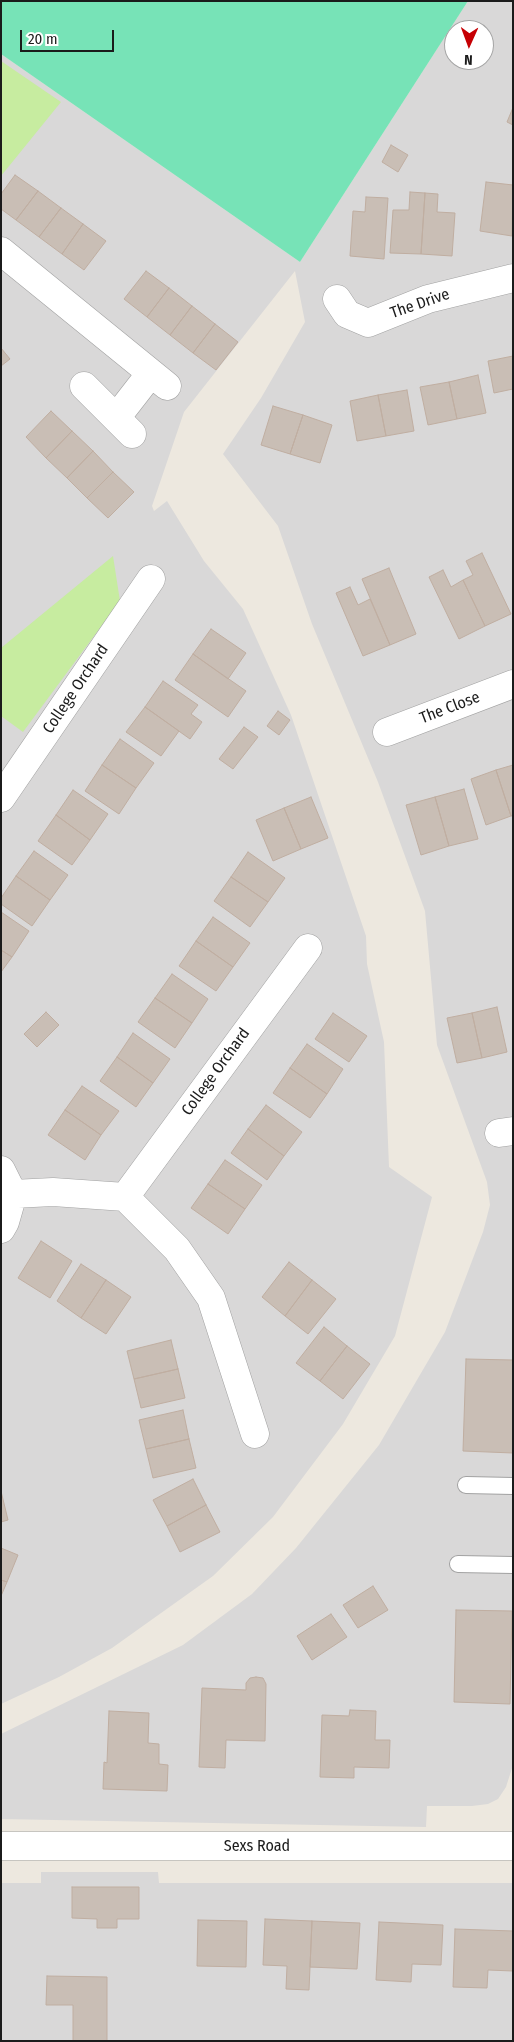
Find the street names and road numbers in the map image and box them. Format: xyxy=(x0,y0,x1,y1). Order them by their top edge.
street label: The Drive xyxy=(388,285,452,323)
street label: College Orchard xyxy=(39,641,113,737)
street label: The Close xyxy=(417,688,483,728)
street label: College Orchard xyxy=(178,1025,254,1119)
street label: Sexs Road xyxy=(224,1837,290,1857)

